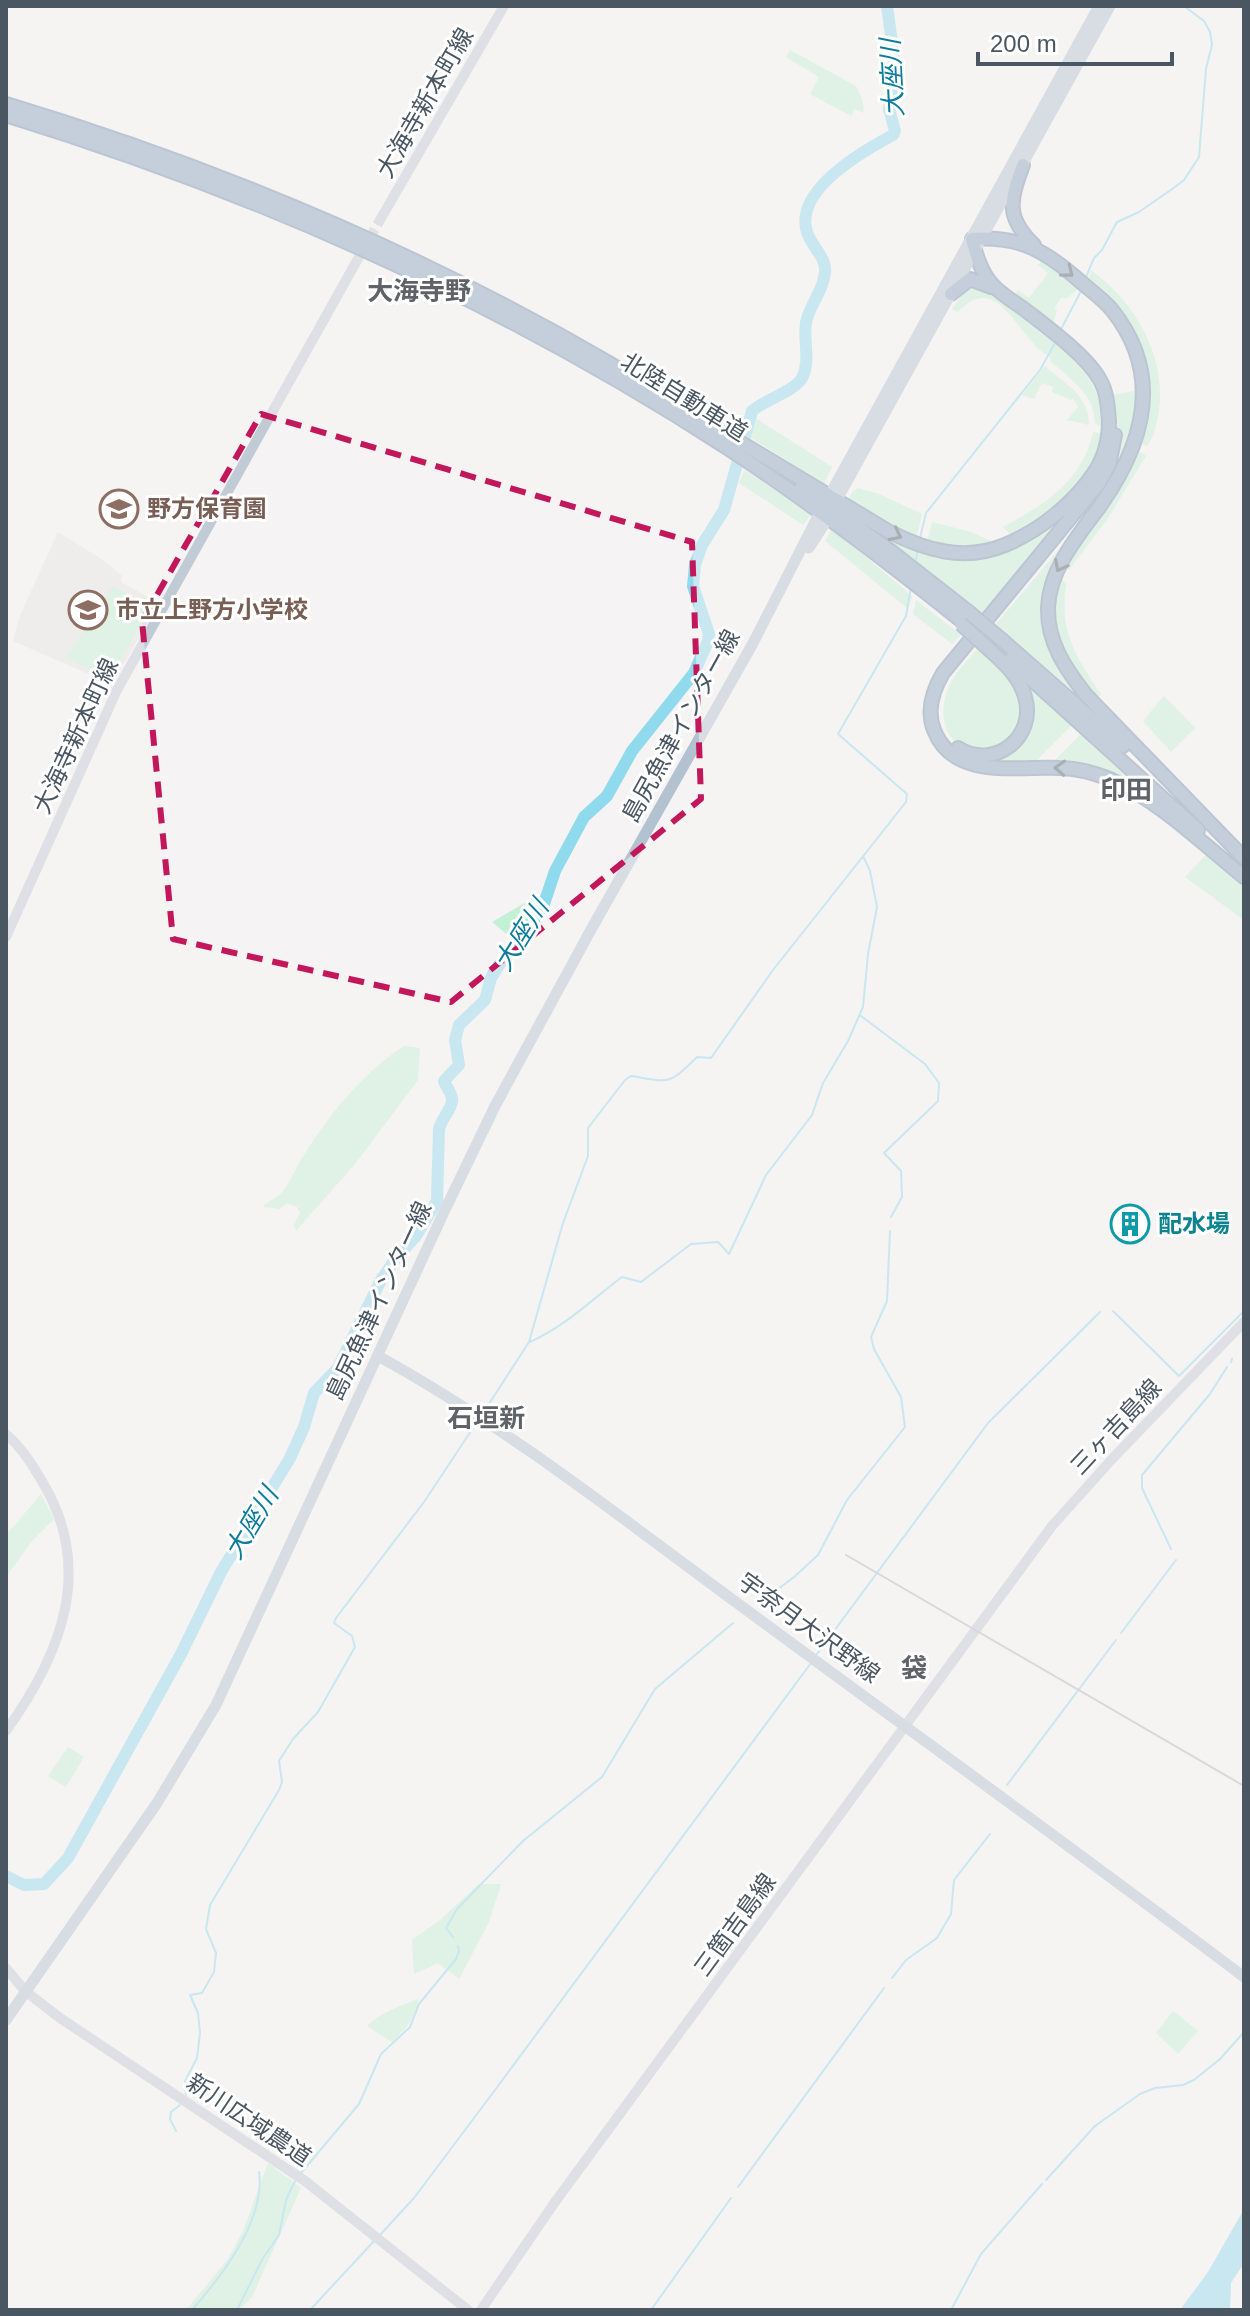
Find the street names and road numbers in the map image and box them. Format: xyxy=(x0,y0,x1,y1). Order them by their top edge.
street label: 大海寺新本町線 xyxy=(371,23,478,182)
street label: 北陸自動車道 xyxy=(616,347,752,446)
street label: 島尻魚津インター線 xyxy=(616,625,745,827)
street label: 大海寺新本町線 xyxy=(28,654,123,818)
street label: 島尻魚津インター線 xyxy=(321,1197,436,1404)
street label: 三ヶ吉島線 xyxy=(1065,1374,1166,1480)
street label: 宇奈月大沢野線 xyxy=(733,1567,885,1688)
street label: 三箇吉島線 xyxy=(688,1868,781,1981)
street label: 新川広域農道 xyxy=(182,2068,317,2171)

